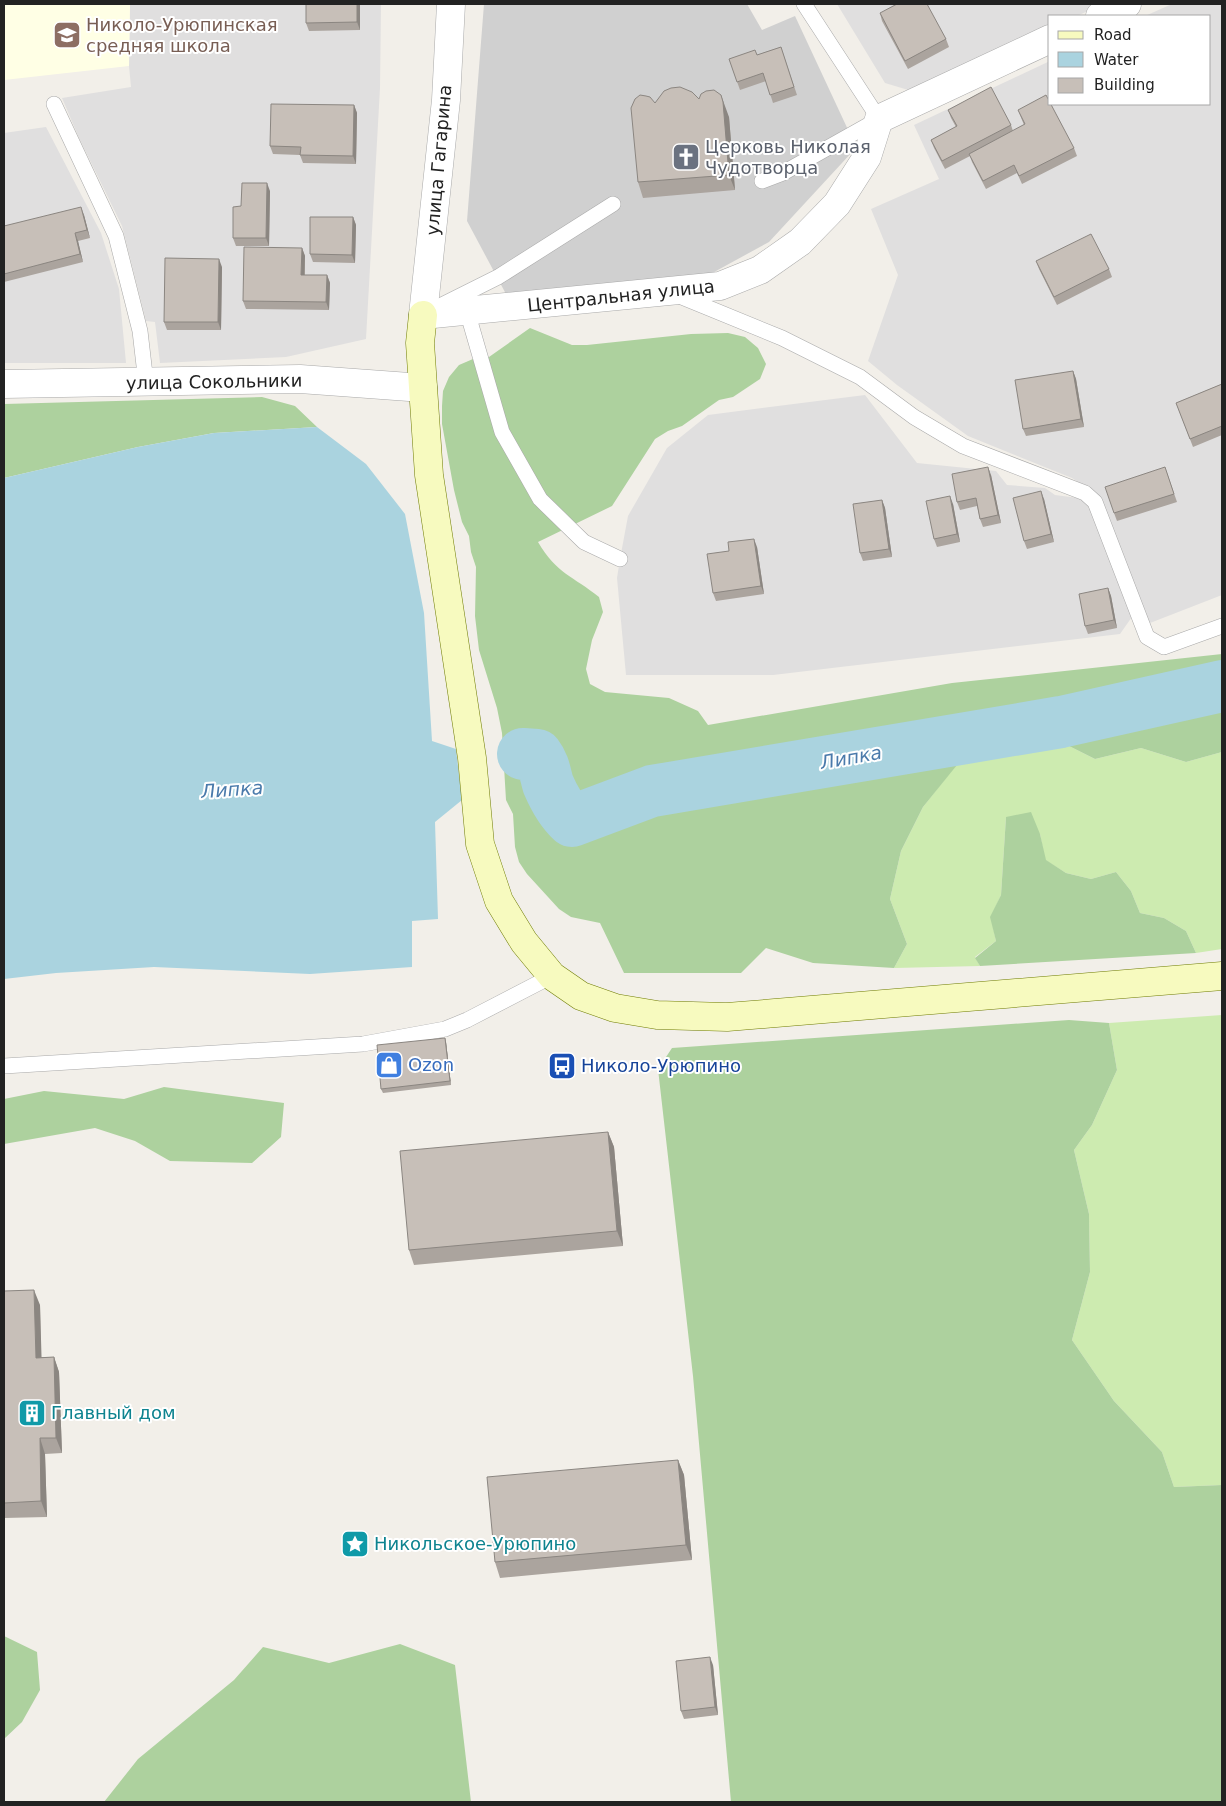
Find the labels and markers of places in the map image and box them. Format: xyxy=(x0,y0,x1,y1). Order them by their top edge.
place label: Николо-Урюпинская средняя школа xyxy=(86,14,278,56)
school or university icon: Николо-Урюпинская средняя школа xyxy=(52,20,82,50)
place label: Церковь Николая Чудотворца xyxy=(705,136,871,178)
church icon: Церковь Николая Чудотворца xyxy=(671,142,701,172)
shop icon: Ozon xyxy=(374,1050,404,1080)
bus stop icon: Николо-Урюпино xyxy=(547,1051,577,1081)
place label: Ozon xyxy=(408,1054,454,1075)
place label: Николо-Урюпино xyxy=(581,1055,741,1076)
building icon: Главный дом xyxy=(17,1398,47,1428)
place label: Главный дом xyxy=(51,1402,176,1423)
place icon: Никольское-Урюпино xyxy=(340,1529,370,1559)
place label: Никольское-Урюпино xyxy=(374,1533,576,1554)

